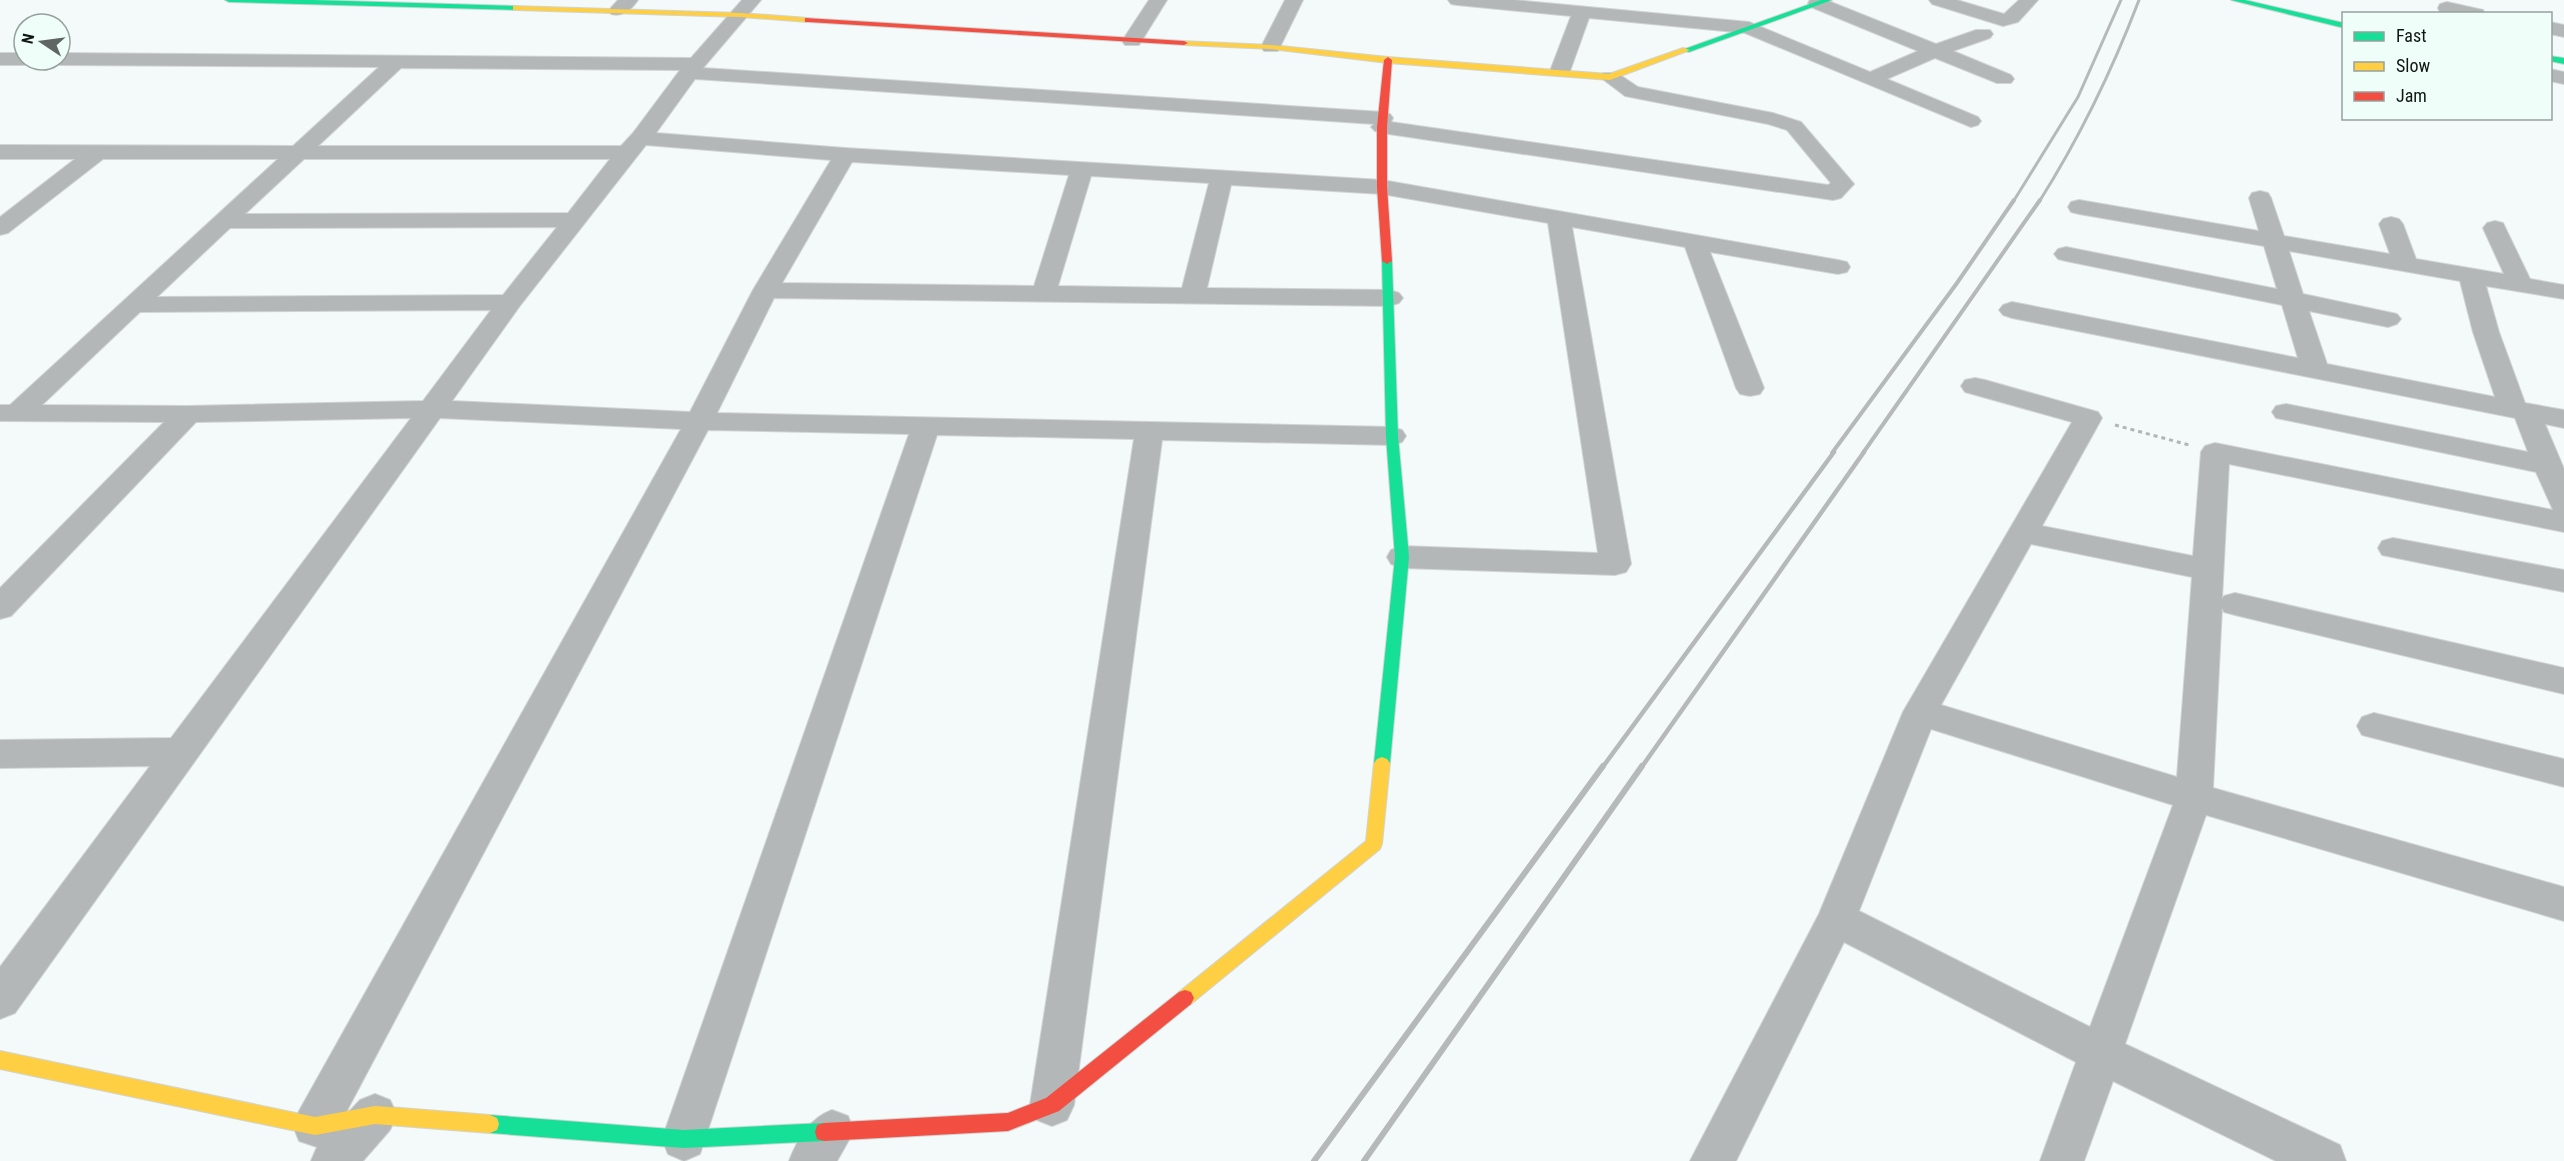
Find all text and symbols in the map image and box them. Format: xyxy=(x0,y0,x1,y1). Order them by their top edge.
north arrow xyxy=(12,12,72,72)
legend xyxy=(2342,12,2552,120)
text: Fast xyxy=(2396,25,2427,46)
text: N xyxy=(18,32,38,46)
text: Slow xyxy=(2396,55,2431,76)
text: Jam xyxy=(2396,85,2427,106)

